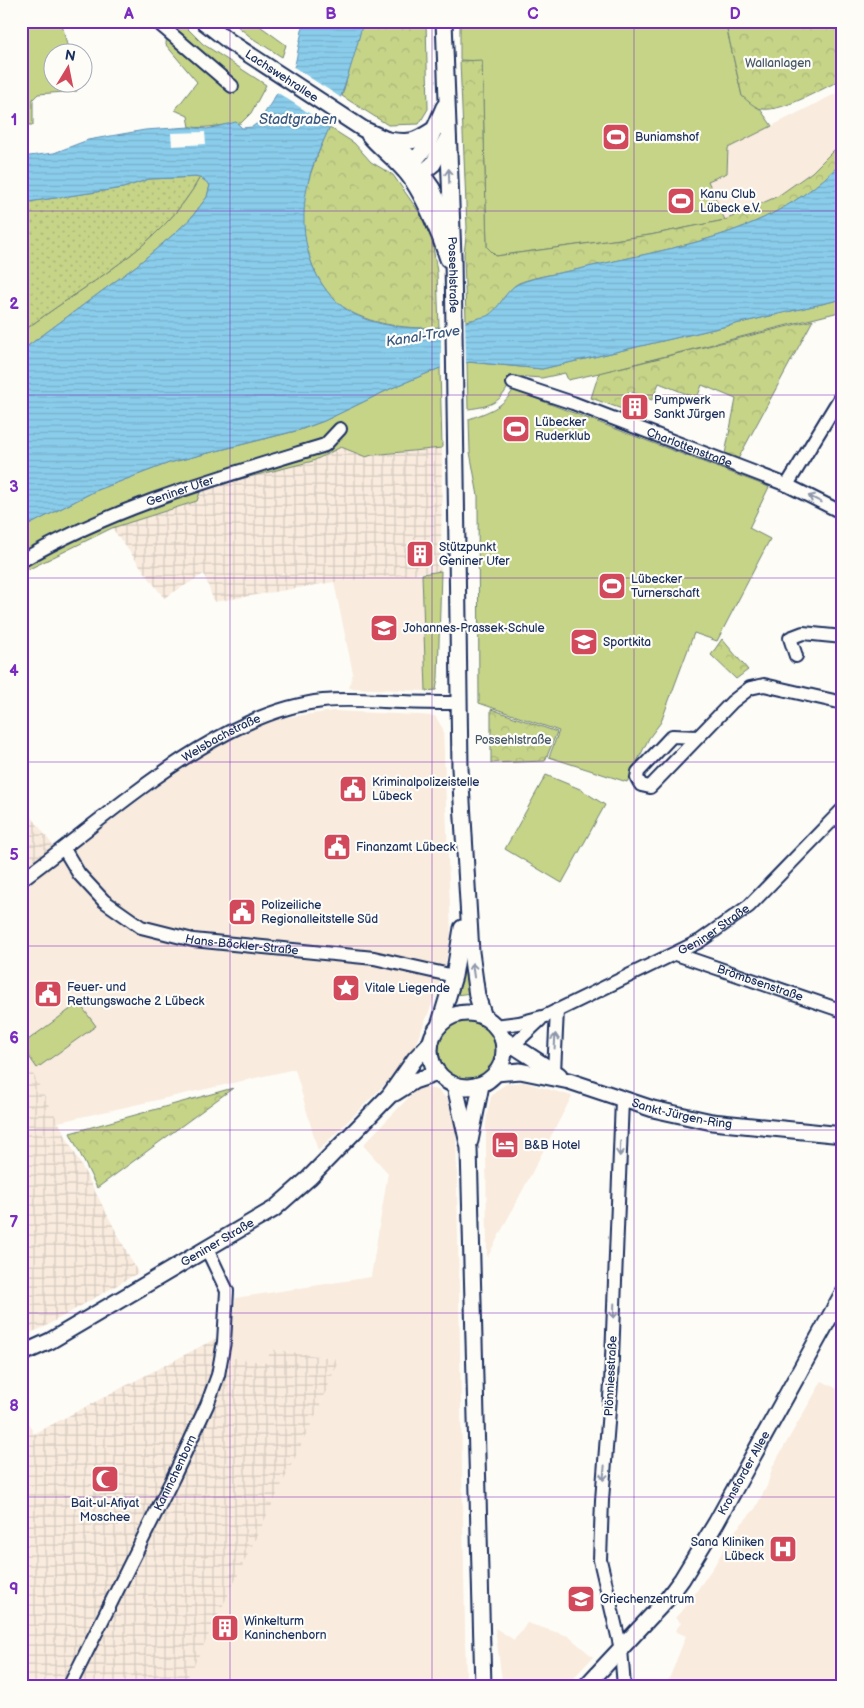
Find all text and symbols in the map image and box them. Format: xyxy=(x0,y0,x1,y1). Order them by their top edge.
text: A xyxy=(123,5,134,24)
text: B xyxy=(325,5,337,24)
text: C xyxy=(527,5,539,24)
text: D xyxy=(729,5,741,24)
north arrow xyxy=(42,42,92,92)
text: N xyxy=(64,46,77,65)
street label: Lachswehrallee xyxy=(242,46,321,105)
park label: Wallanlagen xyxy=(745,56,811,71)
text: 1 xyxy=(11,111,17,130)
water label: Stadtgraben xyxy=(259,111,337,128)
sports icon: Buniamshof xyxy=(601,122,631,152)
place label: Buniamshof xyxy=(635,130,700,145)
one-way arrow xyxy=(444,168,454,184)
sports icon: Kanu Club Lübeck e.V. xyxy=(666,186,696,216)
place label: Kanu Club Lübeck e.V. xyxy=(700,187,760,216)
street label: Possehlstraße xyxy=(445,236,461,313)
text: 2 xyxy=(9,295,19,314)
water label: Kanal-Trave xyxy=(385,322,461,350)
building icon: Pumpwerk Sankt Jürgen xyxy=(620,392,650,422)
place label: Pumpwerk Sankt Jürgen xyxy=(654,393,726,422)
sports icon: Lübecker Ruderklub xyxy=(501,414,531,444)
place label: Lübecker Ruderklub xyxy=(535,415,591,444)
street label: Charlottenstraße xyxy=(644,424,735,471)
street label: Geniner Ufer xyxy=(144,472,216,510)
text: 3 xyxy=(9,478,19,497)
one-way arrow xyxy=(808,494,823,503)
building icon: Stützpunkt Geniner Ufer xyxy=(405,539,435,569)
place label: Stützpunkt Geniner Ufer xyxy=(439,540,510,569)
sports icon: Lübecker Turnerschaft xyxy=(597,571,627,601)
place label: Lübecker Turnerschaft xyxy=(631,572,700,601)
school or university icon: Johannes-Prassek-Schule xyxy=(369,613,399,643)
place label: Johannes-Prassek-Schule xyxy=(403,621,545,636)
school or university icon: Sportkita xyxy=(569,627,599,657)
place label: Sportkita xyxy=(603,635,651,650)
text: 4 xyxy=(9,662,19,681)
street label: Welsbachstraße xyxy=(179,711,263,765)
park label: Possehlstraße xyxy=(475,733,551,748)
public building icon: Kriminalpolizeistelle Lübeck xyxy=(338,774,368,804)
place label: Kriminalpolizeistelle Lübeck xyxy=(372,775,479,804)
public building icon: Finanzamt Lübeck xyxy=(322,832,352,862)
place label: Finanzamt Lübeck xyxy=(356,840,455,855)
text: 5 xyxy=(9,846,19,865)
public building icon: Polizeiliche Regionalleitstelle Süd xyxy=(227,897,257,927)
place label: Polizeiliche Regionalleitstelle Süd xyxy=(261,898,378,927)
street label: Geniner Straße xyxy=(675,901,752,958)
street label: Hans-Böckler-Straße xyxy=(184,931,299,958)
street label: Brömbsenstraße xyxy=(715,961,805,1004)
one-way arrow xyxy=(468,962,478,978)
place icon: Vitale Liegende xyxy=(331,973,361,1003)
public building icon: Feuer- und Rettungswache 2 Lübeck xyxy=(33,979,63,1009)
place label: Feuer- und Rettungswache 2 Lübeck xyxy=(67,980,205,1009)
place label: Vitale Liegende xyxy=(365,981,450,996)
text: 6 xyxy=(9,1029,19,1048)
one-way arrow xyxy=(550,1033,559,1049)
street label: Sankt-Jürgen-Ring xyxy=(630,1095,733,1131)
hotel icon: B&B Hotel xyxy=(490,1130,520,1160)
place label: B&B Hotel xyxy=(524,1138,580,1153)
one-way arrow xyxy=(615,1140,624,1156)
text: 7 xyxy=(10,1213,19,1232)
street label: Geniner Straße xyxy=(178,1215,257,1270)
one-way arrow xyxy=(609,1302,619,1319)
street label: Plönniesstraße xyxy=(601,1335,621,1417)
text: 8 xyxy=(9,1397,19,1416)
street label: Kronsforder Allee xyxy=(714,1428,773,1518)
street label: Kaninchenborn xyxy=(150,1432,200,1513)
mosque icon: Bait-ul-Afiyat Moschee xyxy=(90,1464,120,1494)
one-way arrow xyxy=(600,1465,609,1481)
place label: Bait-ul-Afiyat Moschee xyxy=(71,1496,139,1525)
hospital icon: Sana Kliniken Lübeck xyxy=(768,1534,798,1564)
place label: Sana Kliniken Lübeck xyxy=(691,1535,764,1564)
text: 9 xyxy=(9,1580,19,1599)
school or university icon: Griechenzentrum xyxy=(566,1584,596,1614)
place label: Griechenzentrum xyxy=(600,1592,694,1607)
building icon: Winkelturm Kaninchenborn xyxy=(210,1613,240,1643)
place label: Winkelturm Kaninchenborn xyxy=(244,1614,327,1643)

